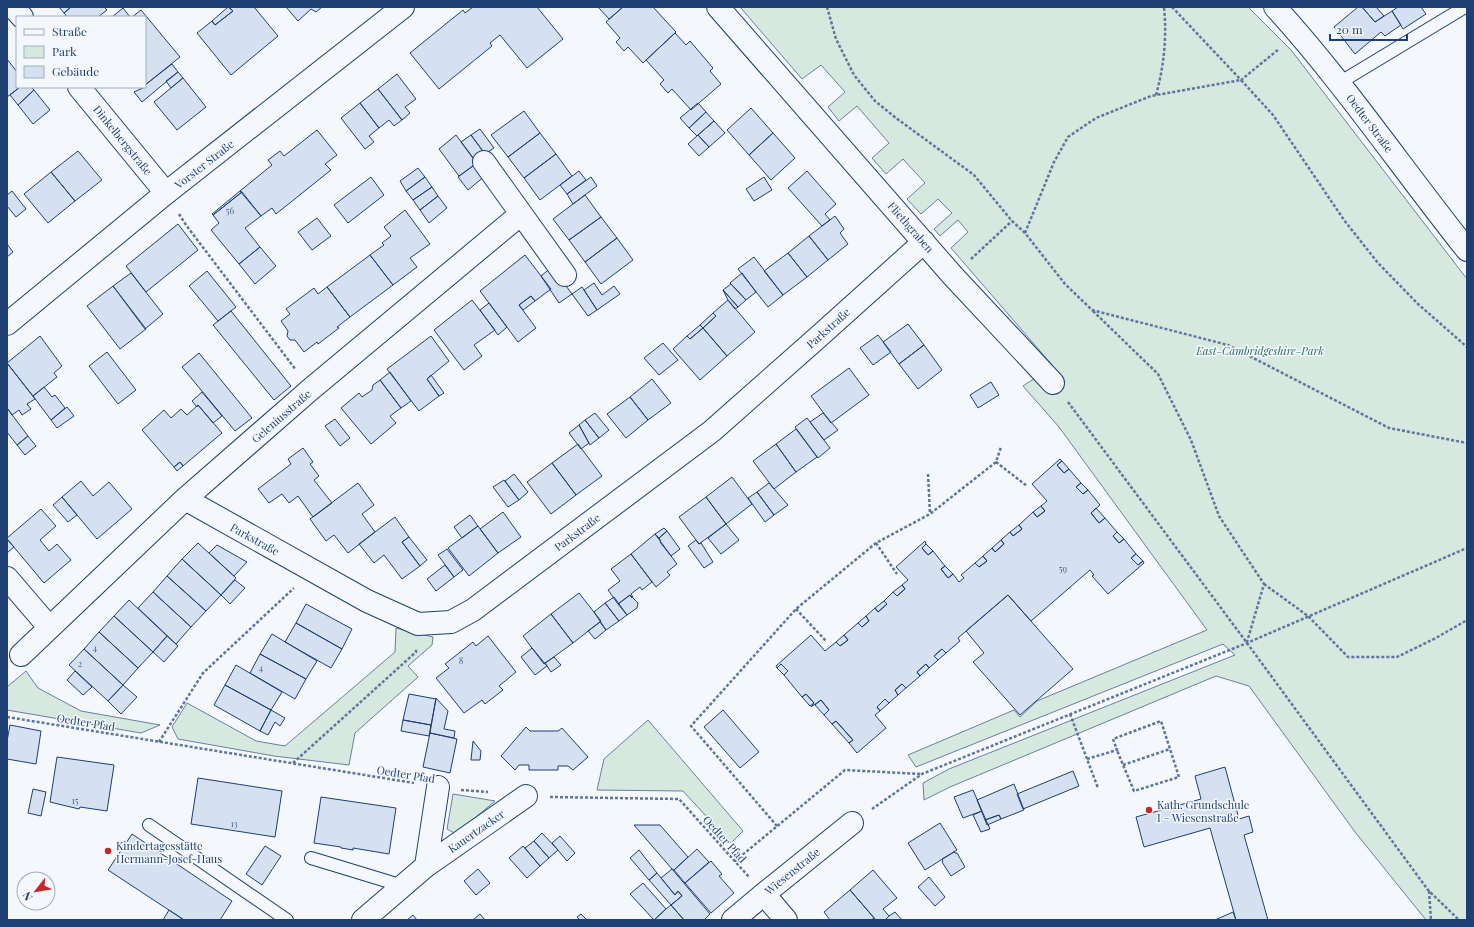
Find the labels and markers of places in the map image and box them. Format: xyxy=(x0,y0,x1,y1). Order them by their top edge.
place label: Kath. Grundschule I – Wiesenstraße xyxy=(1157,797,1250,825)
marker: Kath. Grundschule I – Wiesenstraße xyxy=(1144,805,1154,815)
place label: Kindertagesstätte Hermann-Josef-Haus xyxy=(116,838,222,866)
marker: Kindertagesstätte Hermann-Josef-Haus xyxy=(103,846,113,856)

